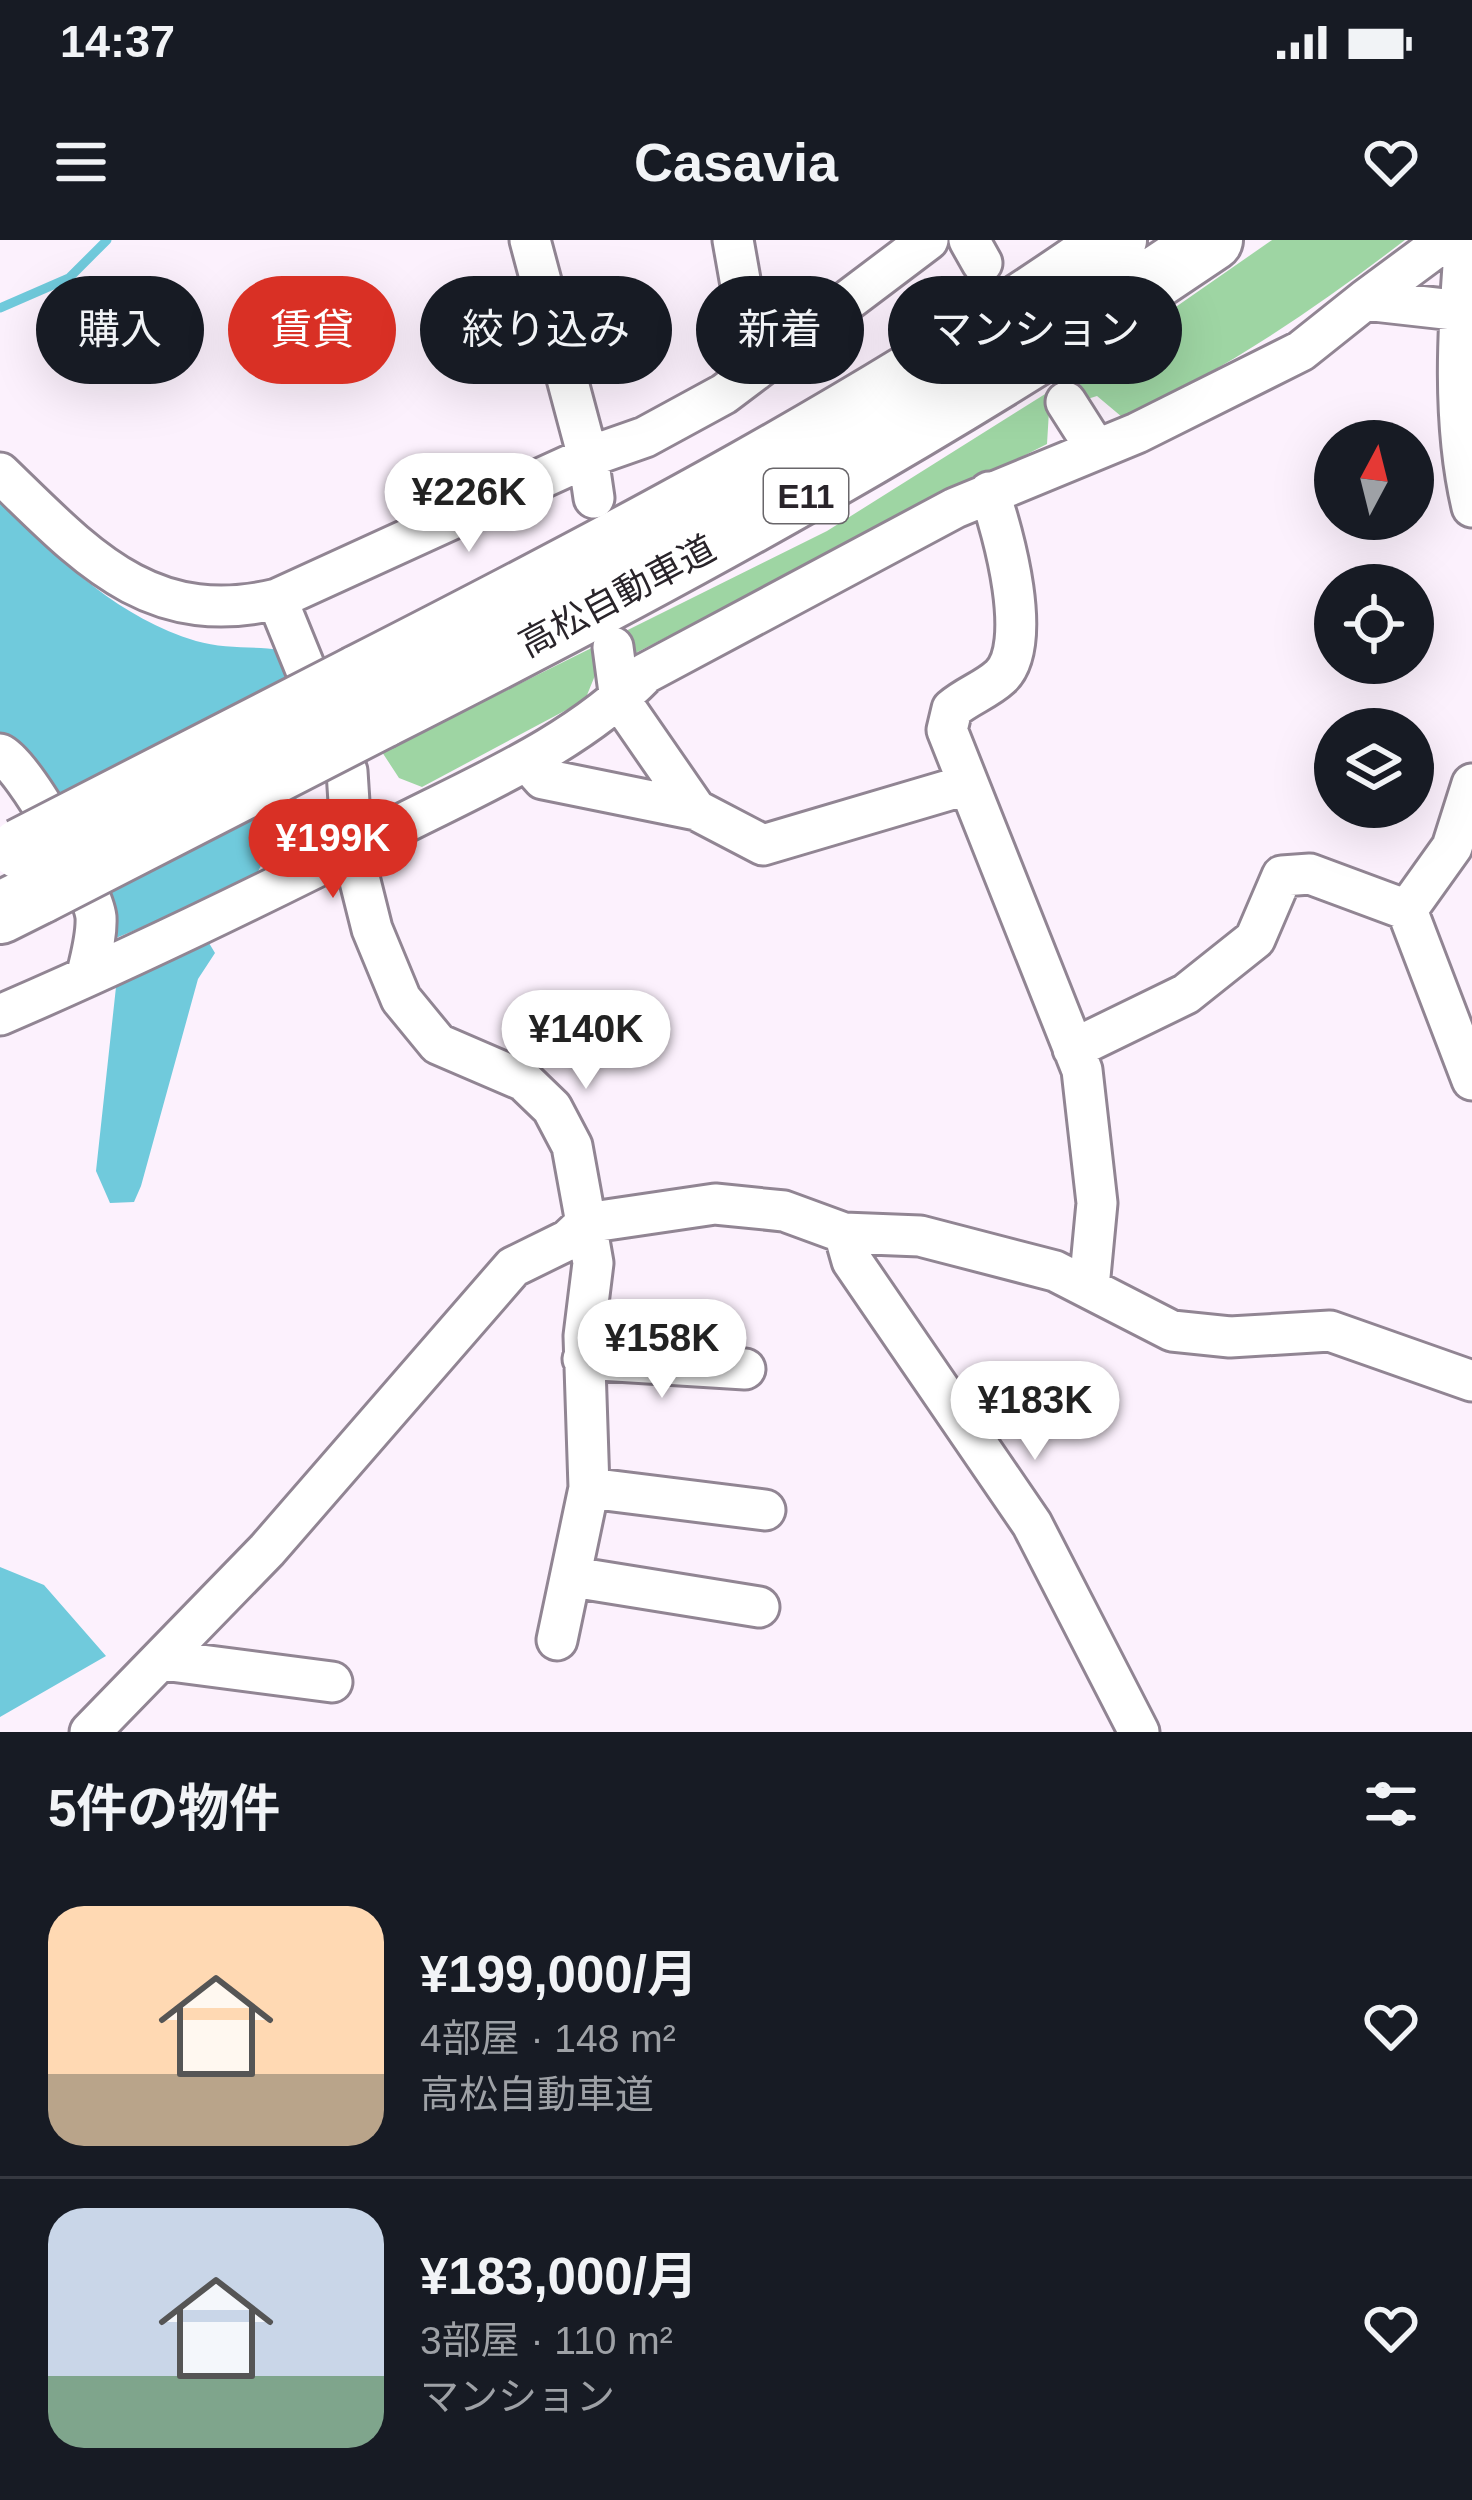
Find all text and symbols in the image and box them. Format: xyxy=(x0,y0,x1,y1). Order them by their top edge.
text: 14:37 xyxy=(60,16,175,67)
icon: menu xyxy=(48,129,114,195)
icon: heart xyxy=(1358,129,1424,195)
text: Casavia xyxy=(634,132,838,192)
chip: 購入 xyxy=(36,276,204,384)
chip: 賃貸 xyxy=(228,276,396,384)
chip: 絞り込み xyxy=(420,276,672,384)
chip: 新着 xyxy=(696,276,864,384)
chip: マンション xyxy=(888,276,1182,384)
north arrow xyxy=(1314,420,1434,540)
map controls xyxy=(1314,420,1434,828)
pin: ¥226K xyxy=(385,453,553,555)
road number: E11 xyxy=(764,469,848,523)
text: ¥226K xyxy=(412,470,526,513)
street label: 高松自動車道 xyxy=(512,527,722,665)
button: locate xyxy=(1314,564,1434,684)
button: layers xyxy=(1314,708,1434,828)
pin: ¥199K xyxy=(249,799,417,901)
text: ¥199K xyxy=(276,816,390,859)
pin: ¥140K xyxy=(502,990,670,1092)
text: ¥140K xyxy=(529,1007,643,1050)
pin: ¥158K xyxy=(578,1299,746,1401)
text: ¥158K xyxy=(605,1316,719,1359)
pin: ¥183K xyxy=(951,1361,1119,1463)
text: ¥183K xyxy=(978,1378,1092,1421)
icon: filters xyxy=(1358,1771,1424,1837)
text: 5件の物件 xyxy=(48,1780,280,1837)
text: ¥199,000/月 xyxy=(420,1946,698,2003)
icon: home xyxy=(144,1954,288,2098)
icon: heart xyxy=(1358,1993,1424,2059)
text: 4部屋 · 148 m² xyxy=(420,2017,676,2060)
text: 高松自動車道 xyxy=(420,2073,654,2116)
text: ¥183,000/月 xyxy=(420,2248,698,2305)
icon: home xyxy=(144,2256,288,2400)
icon: heart xyxy=(1358,2295,1424,2361)
text: 3部屋 · 110 m² xyxy=(420,2319,673,2362)
text: マンション xyxy=(420,2375,615,2418)

